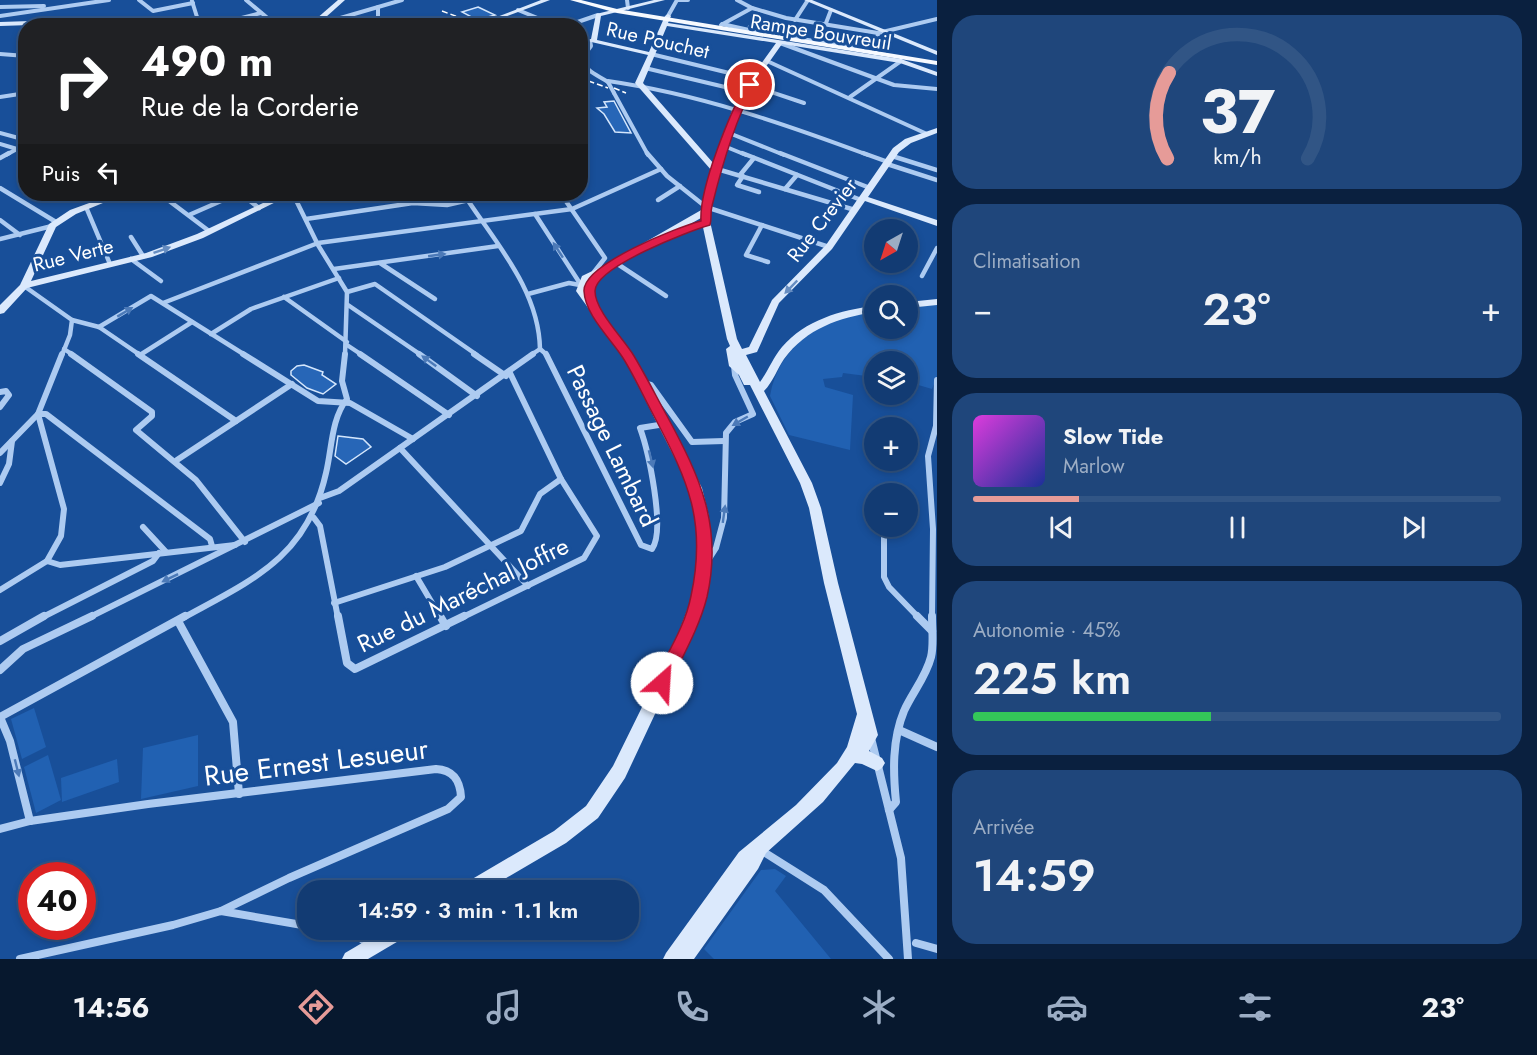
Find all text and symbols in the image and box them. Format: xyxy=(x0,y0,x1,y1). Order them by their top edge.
street label: Rampe Bouvreuil xyxy=(748,7,894,58)
street label: Rue Pouchet xyxy=(603,15,712,66)
text: 490 m xyxy=(141,31,273,92)
icon: right xyxy=(42,42,120,120)
pin xyxy=(724,59,775,110)
text: 37 xyxy=(1199,66,1275,156)
icon: arrive xyxy=(733,68,766,101)
text: Rue de la Corderie xyxy=(141,87,359,126)
text: km/h xyxy=(1213,141,1261,172)
icon: left xyxy=(92,156,125,189)
text: Puis xyxy=(42,157,80,189)
street label: Rue Crevier xyxy=(780,172,865,268)
north arrow xyxy=(864,219,918,273)
map controls xyxy=(864,219,918,537)
street label: Rue Verte xyxy=(30,232,116,279)
one-way arrow xyxy=(552,242,563,258)
one-way arrow xyxy=(153,244,171,254)
text: Climatisation xyxy=(973,247,1081,276)
one-way arrow xyxy=(428,250,447,259)
text: 23° xyxy=(1202,277,1271,342)
one-way arrow xyxy=(784,279,798,293)
button: search xyxy=(864,285,918,339)
text: − xyxy=(973,286,992,333)
text: + xyxy=(1481,286,1501,333)
one-way arrow xyxy=(117,306,133,317)
button: layers xyxy=(864,351,918,405)
one-way arrow xyxy=(422,356,437,368)
street label: Passage Lambard xyxy=(558,359,667,533)
one-way arrow xyxy=(731,416,748,426)
button: + xyxy=(864,417,918,471)
text: Slow Tide xyxy=(1063,420,1163,452)
one-way arrow xyxy=(646,450,656,468)
text: Marlow xyxy=(1063,452,1125,481)
button: − xyxy=(864,483,918,537)
one-way arrow xyxy=(719,504,728,523)
icon: previous xyxy=(1045,511,1078,544)
icon: pause xyxy=(1221,511,1254,544)
icon: next xyxy=(1397,511,1430,544)
street label: Rue du Maréchal Joffre xyxy=(351,528,574,661)
one-way arrow xyxy=(162,574,179,583)
text: Autonomie · 45% xyxy=(973,616,1121,645)
text: 225 km xyxy=(973,646,1131,711)
position arrow xyxy=(630,651,694,715)
street label: Rue Ernest Lesueur xyxy=(202,728,431,797)
one-way arrow xyxy=(12,759,22,778)
text: Arrivée xyxy=(973,813,1034,842)
text: 14:59 xyxy=(973,843,1096,908)
speed limit sign: 40 xyxy=(18,862,96,940)
text: 14:59 · 3 min · 1.1 km xyxy=(358,894,578,926)
icon: directions xyxy=(295,986,337,1028)
icon: music xyxy=(483,986,525,1028)
icon: phone xyxy=(671,986,713,1028)
icon: climate xyxy=(858,986,900,1028)
icon: car xyxy=(1046,986,1088,1028)
icon: filters xyxy=(1234,986,1276,1028)
text: 14:56 xyxy=(73,988,150,1027)
text: 23° xyxy=(1422,988,1464,1027)

